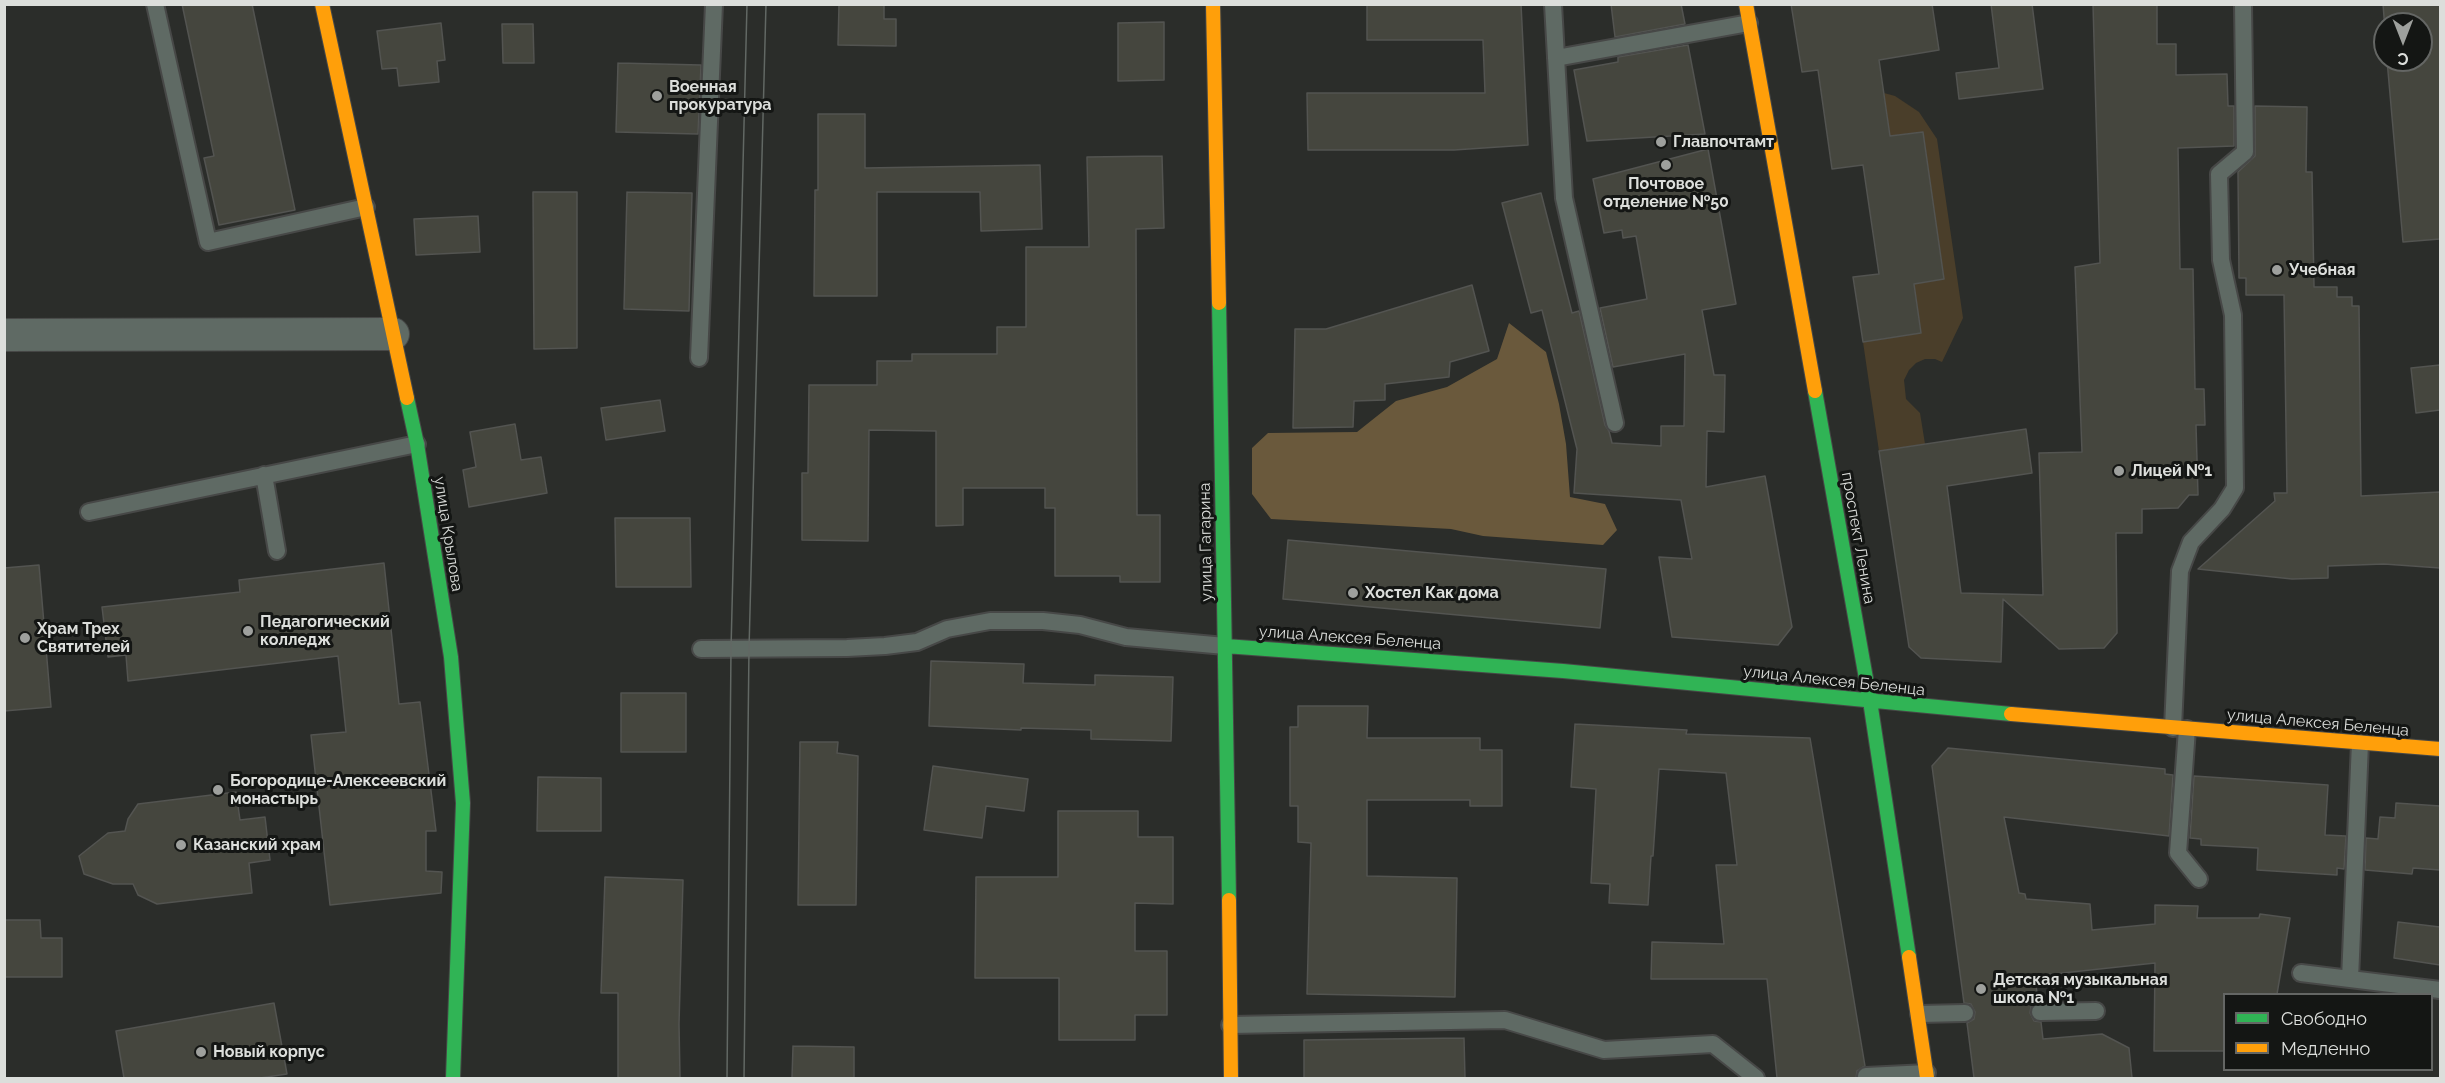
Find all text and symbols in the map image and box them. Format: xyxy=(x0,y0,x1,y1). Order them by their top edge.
north arrow xyxy=(2373,12,2433,72)
text: С xyxy=(2398,49,2409,68)
place label: Военная прокуратура xyxy=(669,77,772,115)
marker: Военная прокуратура xyxy=(650,89,664,103)
place label: Главпочтамт xyxy=(1673,132,1774,152)
marker: Главпочтамт xyxy=(1654,135,1668,149)
marker: Почтовое отделение №50 xyxy=(1659,158,1673,172)
place label: Почтовое отделение №50 xyxy=(1603,174,1729,212)
place label: Учебная xyxy=(2289,260,2355,280)
marker: Учебная xyxy=(2270,263,2284,277)
place label: Лицей №1 xyxy=(2131,461,2212,481)
marker: Лицей №1 xyxy=(2112,464,2126,478)
street label: проспект Ленина xyxy=(1837,471,1879,605)
street label: улица Крылова xyxy=(429,475,467,593)
street label: улица Гагарина xyxy=(1195,482,1217,602)
place label: Хостел Как дома xyxy=(1365,583,1499,603)
marker: Хостел Как дома xyxy=(1346,586,1360,600)
place label: Педагогический колледж xyxy=(260,612,390,650)
place label: Храм Трех Святителей xyxy=(37,619,130,657)
street label: улица Алексея Беленца xyxy=(1258,622,1442,654)
marker: Педагогический колледж xyxy=(241,624,255,638)
marker: Храм Трех Святителей xyxy=(18,631,32,645)
street label: улица Алексея Беленца xyxy=(1742,662,1926,700)
street label: улица Алексея Беленца xyxy=(2226,705,2410,741)
place label: Богородице-Алексеевский монастырь xyxy=(230,771,446,809)
marker: Богородице-Алексеевский монастырь xyxy=(211,783,225,797)
place label: Казанский храм xyxy=(193,835,321,855)
marker: Казанский храм xyxy=(174,838,188,852)
place label: Детская музыкальная школа №1 xyxy=(1993,970,2168,1008)
marker: Детская музыкальная школа №1 xyxy=(1974,982,1988,996)
legend xyxy=(2223,993,2433,1071)
text: Свободно xyxy=(2281,1008,2367,1029)
text: Медленно xyxy=(2281,1038,2370,1059)
place label: Новый корпус xyxy=(213,1042,325,1062)
marker: Новый корпус xyxy=(194,1045,208,1059)

